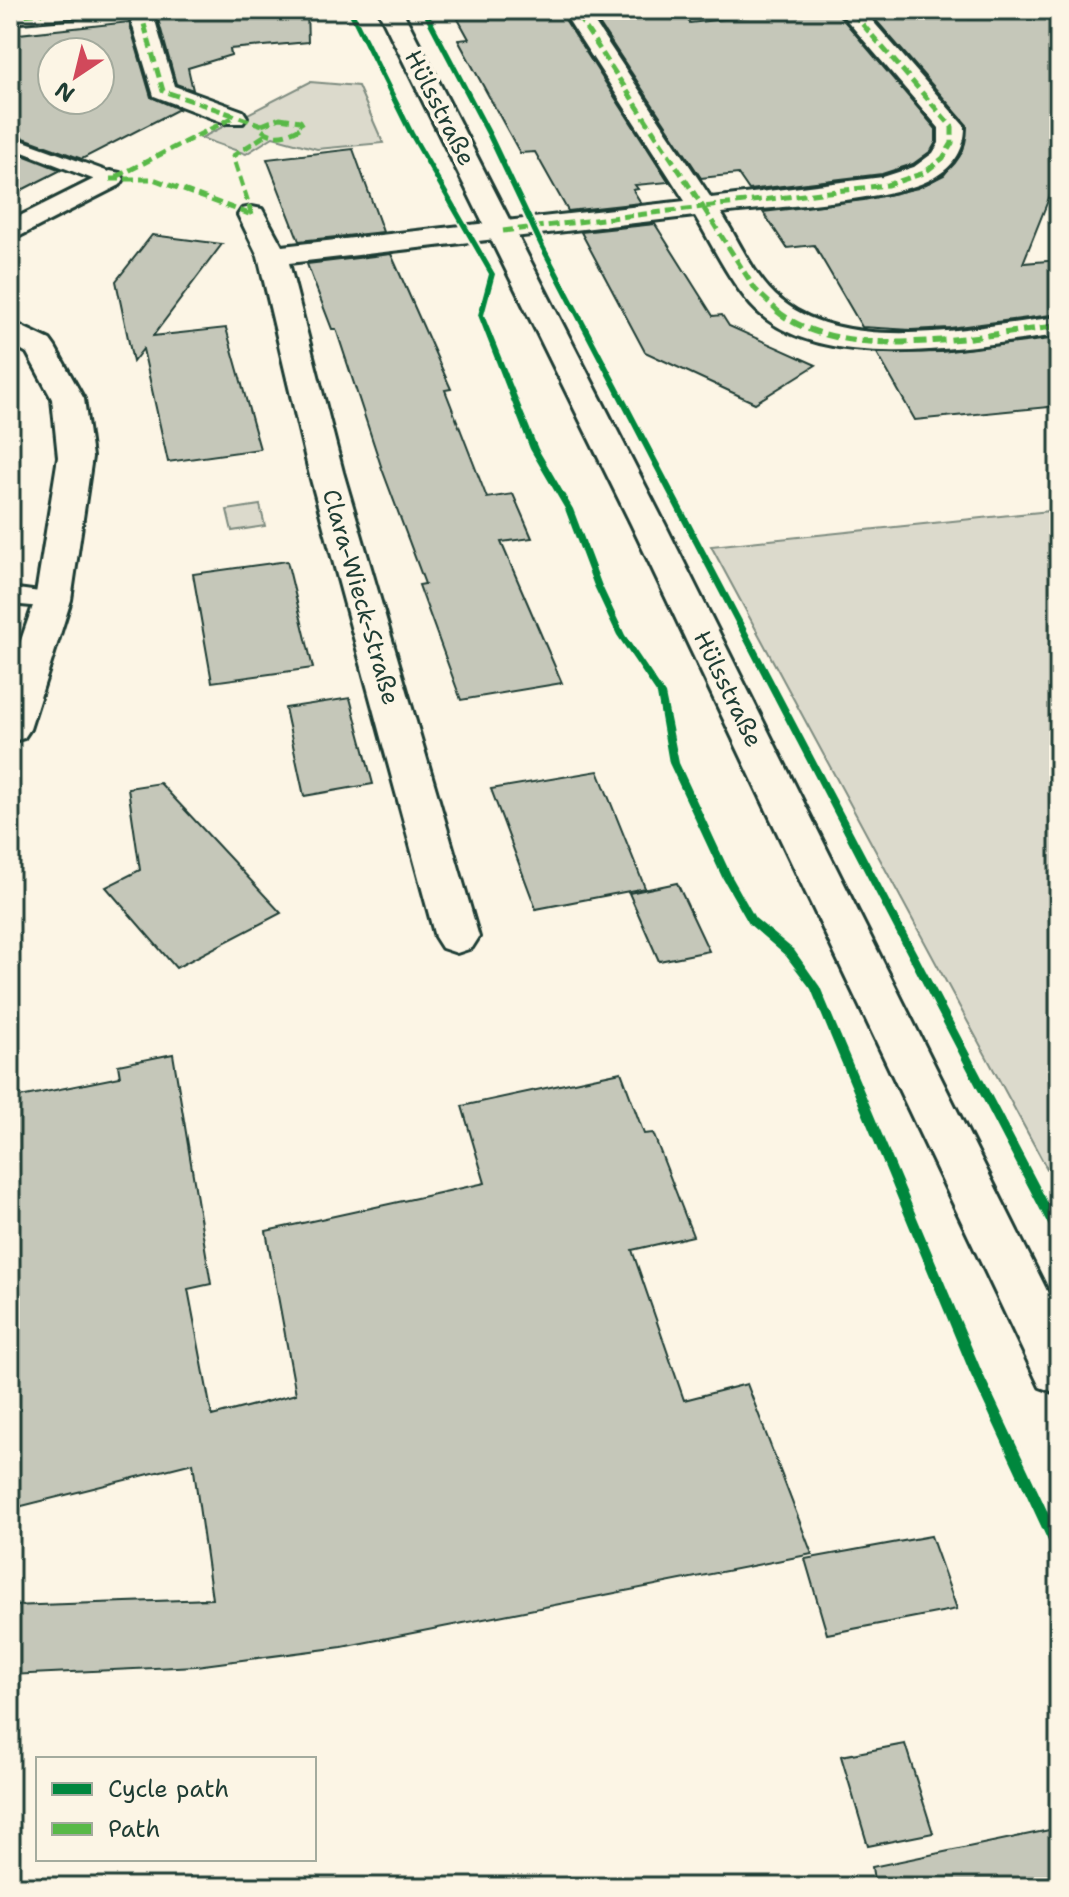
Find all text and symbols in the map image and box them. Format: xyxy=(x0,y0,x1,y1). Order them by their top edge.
north arrow xyxy=(36,36,116,116)
street label: Hülsstraße xyxy=(397,45,483,171)
text: N xyxy=(49,75,80,109)
street label: Clara-Wieck-Straße xyxy=(315,485,407,709)
street label: Hülsstraße xyxy=(686,625,770,753)
legend xyxy=(36,1757,316,1861)
text: Cycle path xyxy=(108,1773,229,1805)
text: Path xyxy=(108,1813,160,1845)

